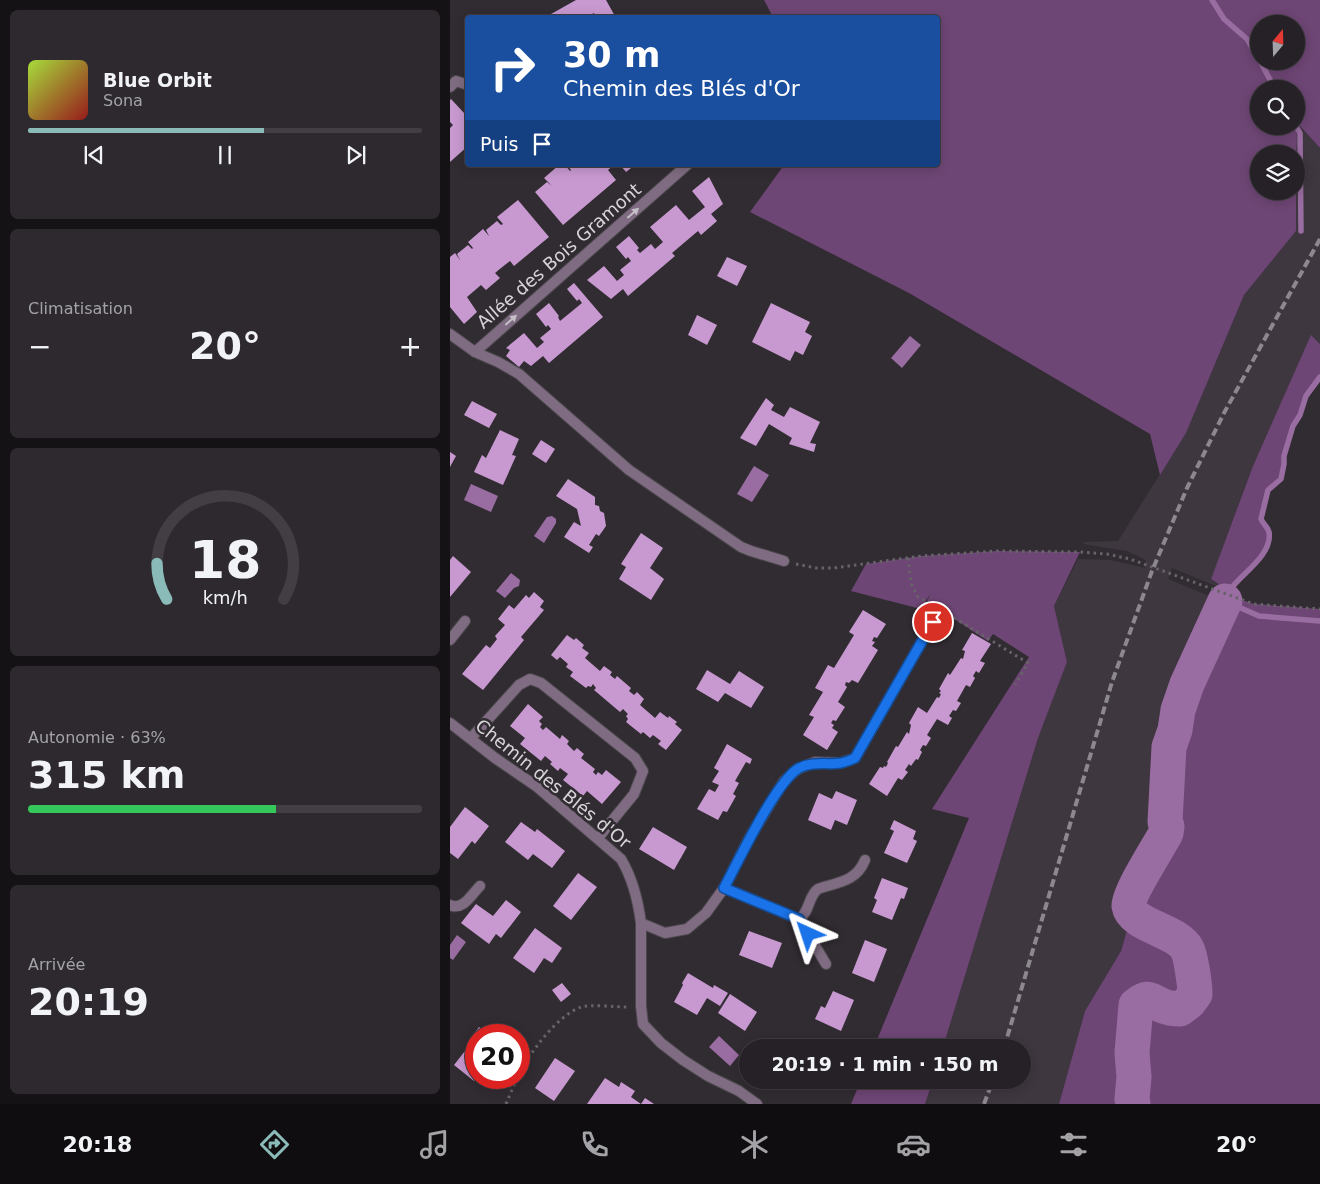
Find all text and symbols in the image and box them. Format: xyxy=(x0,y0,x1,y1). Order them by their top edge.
north arrow xyxy=(1250,15,1305,70)
map controls xyxy=(1250,15,1305,200)
icon: right xyxy=(480,35,545,100)
text: 30 m xyxy=(563,35,660,75)
text: Blue Orbit xyxy=(103,69,212,91)
text: Chemin des Blés d'Or xyxy=(563,76,800,101)
button: search xyxy=(1250,80,1305,135)
text: Sona xyxy=(103,91,143,110)
icon: arrive xyxy=(528,130,556,158)
text: Puis xyxy=(480,133,518,155)
icon: previous xyxy=(80,141,108,169)
icon: pause xyxy=(211,141,239,169)
icon: next xyxy=(342,141,370,169)
button: layers xyxy=(1250,145,1305,200)
street label: Allée des Bois Gramont xyxy=(472,179,645,333)
one-way arrow xyxy=(627,207,640,218)
text: Climatisation xyxy=(28,299,133,318)
one-way arrow xyxy=(505,314,517,326)
text: 20° xyxy=(189,324,261,368)
text: − xyxy=(28,330,51,363)
text: + xyxy=(399,330,422,363)
text: 18 xyxy=(189,530,261,590)
text: km/h xyxy=(202,587,248,608)
pin xyxy=(912,601,954,643)
icon: arrive xyxy=(919,608,947,636)
street label: Chemin des Blés d'Or xyxy=(471,714,636,853)
text: Autonomie · 63% xyxy=(28,728,166,747)
text: 315 km xyxy=(28,753,185,797)
position arrow xyxy=(781,907,833,959)
text: Arrivée xyxy=(28,955,85,974)
text: 20:19 xyxy=(28,980,149,1024)
speed limit sign: 20 xyxy=(465,1024,530,1089)
text: 20:19 · 1 min · 150 m xyxy=(771,1053,999,1075)
icon: directions xyxy=(257,1127,292,1162)
icon: music xyxy=(417,1127,452,1162)
icon: phone xyxy=(577,1127,612,1162)
icon: climate xyxy=(737,1127,772,1162)
icon: car xyxy=(896,1127,931,1162)
icon: filters xyxy=(1056,1127,1091,1162)
text: 20:18 xyxy=(62,1132,132,1157)
text: 20° xyxy=(1216,1132,1258,1157)

